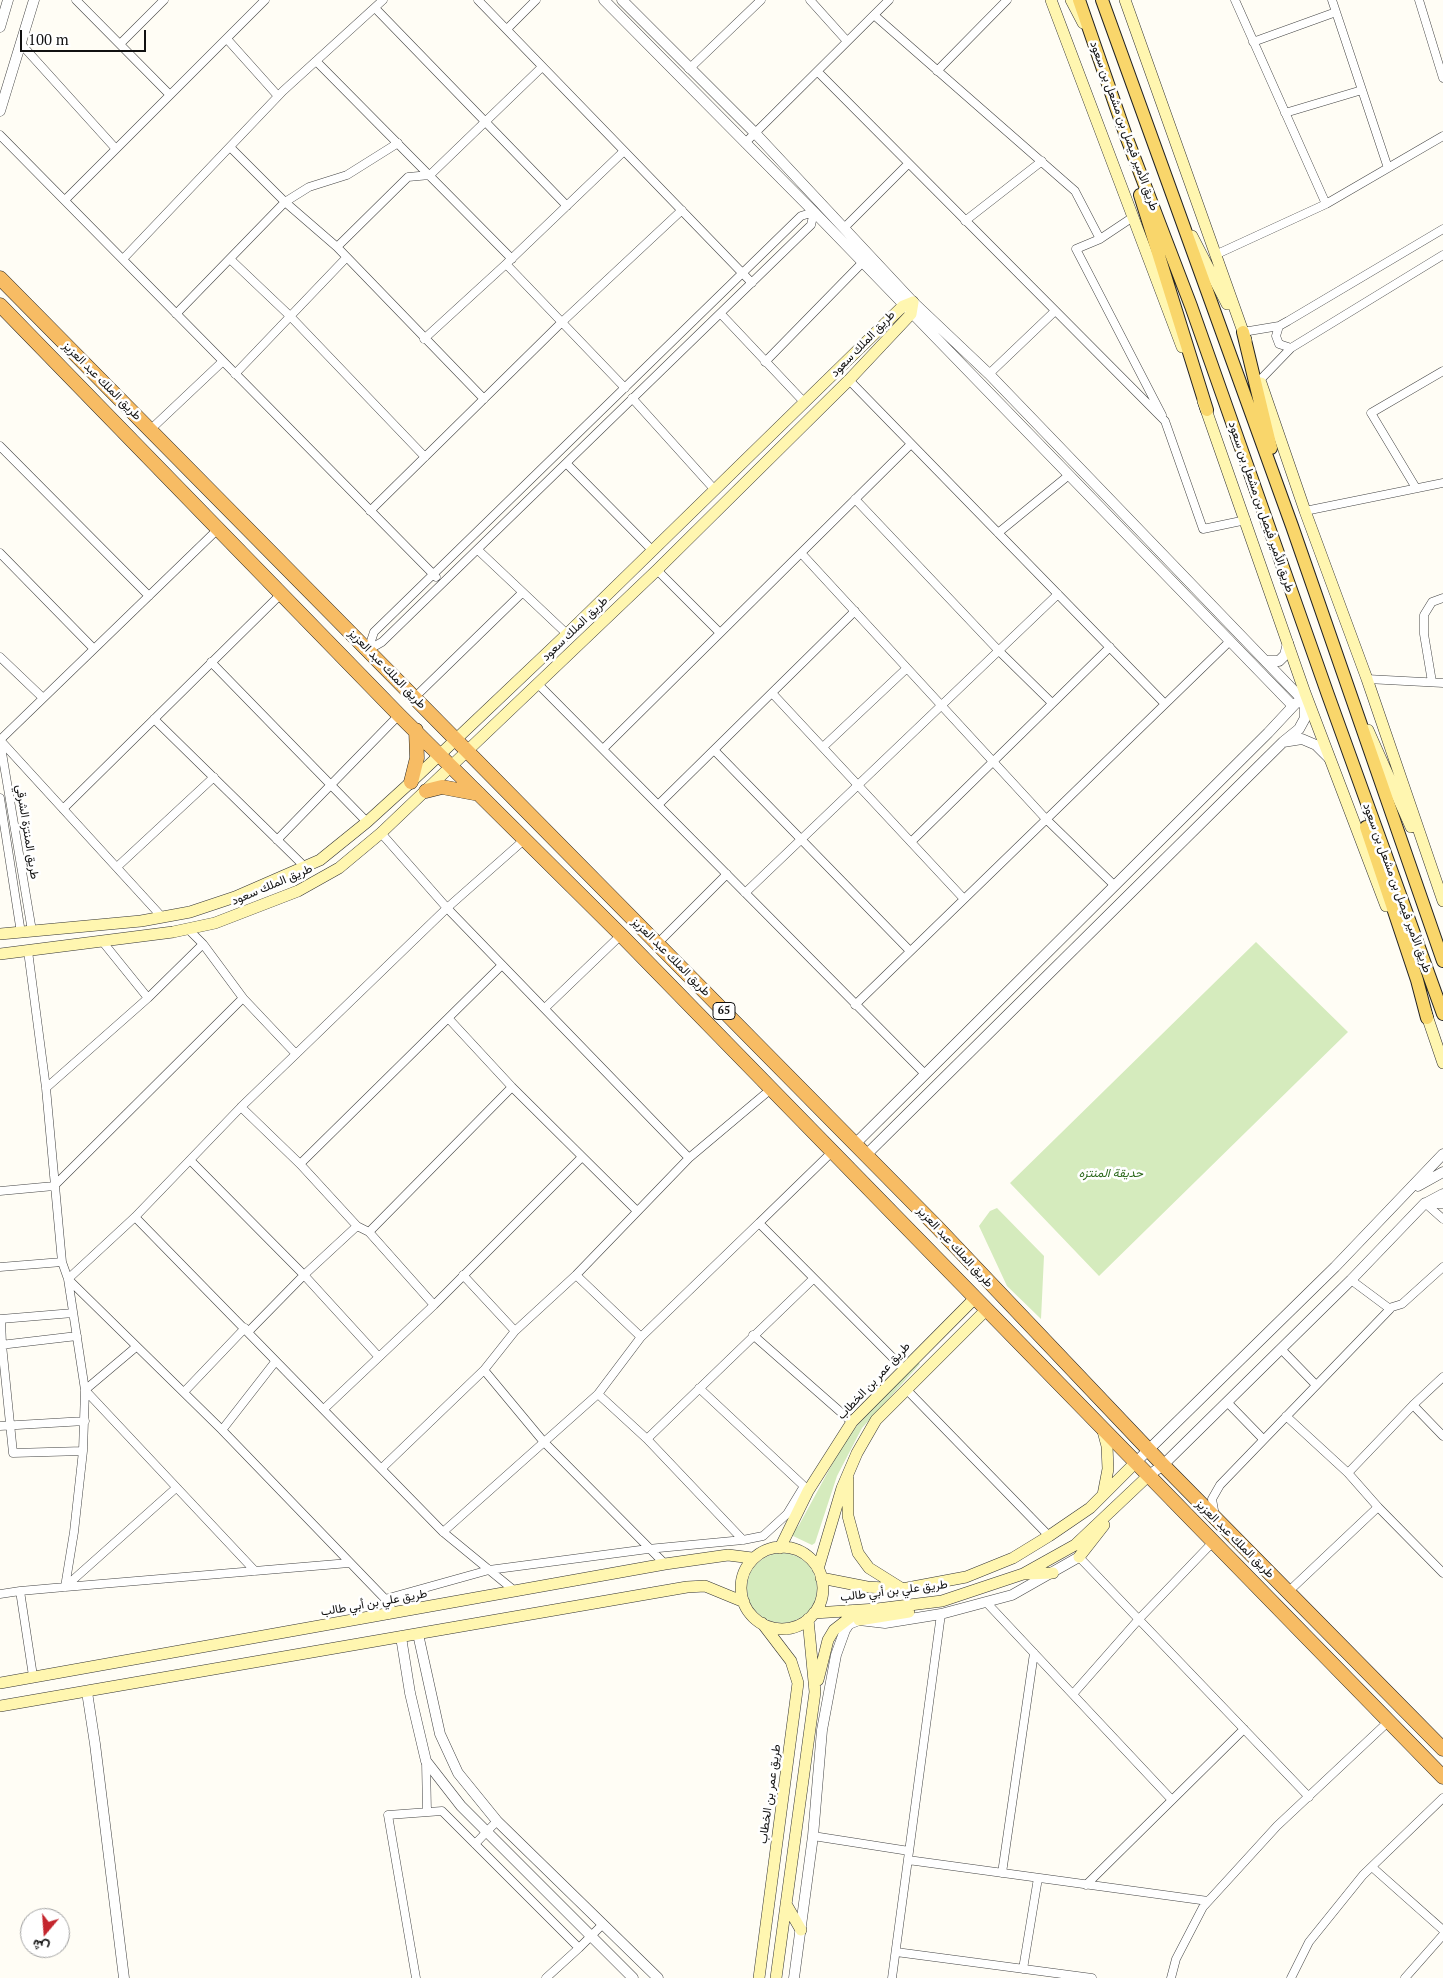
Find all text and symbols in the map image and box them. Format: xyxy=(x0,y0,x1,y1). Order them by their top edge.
scale bar xyxy=(22,20,149,52)
text: 100 m xyxy=(28,29,69,49)
street label: طريق الأمير فيصل بن مشعل بن سعود xyxy=(1086,39,1162,213)
street label: طريق الملك سعود xyxy=(828,308,898,380)
street label: طريق الملك عبد العزيز xyxy=(60,339,144,423)
street label: طريق الأمير فيصل بن مشعل بن سعود xyxy=(1225,420,1297,594)
street label: طريق الملك سعود xyxy=(539,594,611,664)
street label: طريق الملك عبد العزيز xyxy=(345,626,429,712)
street label: طريق المنتزة الشرقي xyxy=(12,784,42,880)
street label: طريق الأمير فيصل بن مشعل بن سعود xyxy=(1359,801,1435,975)
street label: طريق الملك سعود xyxy=(229,861,315,909)
street label: طريق الملك عبد العزيز xyxy=(629,915,713,999)
road number: 65 xyxy=(713,1002,735,1019)
park label: حديقة المنتزه xyxy=(1079,1167,1143,1181)
street label: طريق الملك عبد العزيز xyxy=(914,1204,996,1290)
street label: طريق عمر بن الخطاب xyxy=(835,1339,913,1423)
street label: طريق الملك عبد العزيز xyxy=(1193,1497,1277,1581)
street label: طريق علي بن أبي طالب xyxy=(840,1577,948,1605)
street label: طريق علي بن أبي طالب xyxy=(320,1587,428,1619)
street label: طريق عمر بن الخطاب xyxy=(756,1743,784,1845)
north arrow xyxy=(20,1908,70,1958)
text: ش xyxy=(30,1935,51,1958)

